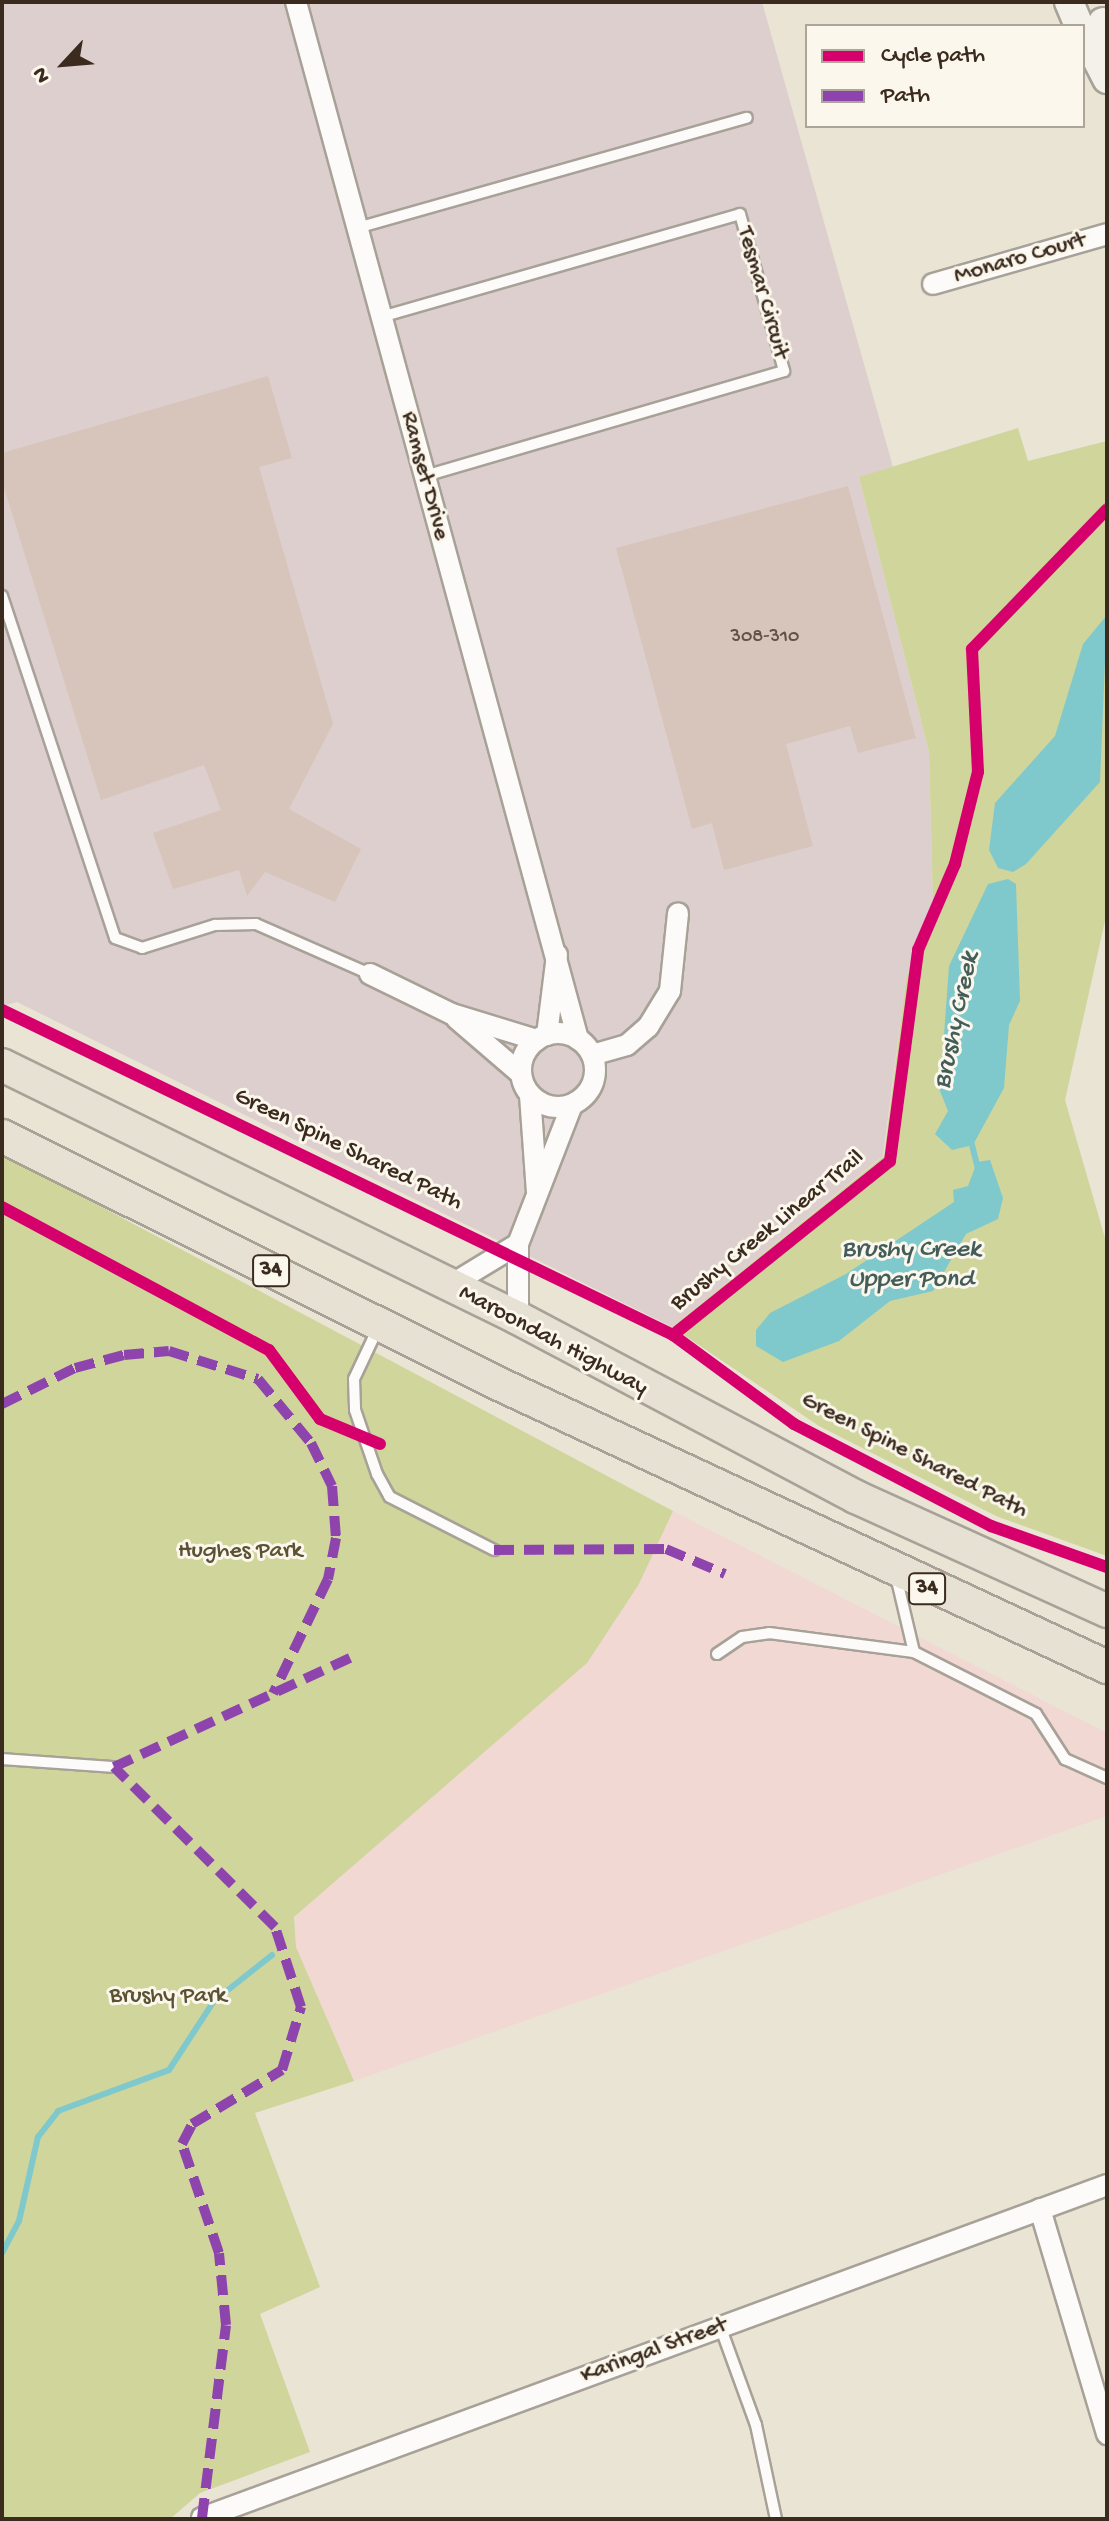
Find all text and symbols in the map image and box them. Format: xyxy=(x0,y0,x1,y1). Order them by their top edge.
north arrow xyxy=(24,24,104,104)
legend xyxy=(805,24,1085,128)
text: Cycle path xyxy=(881,42,985,71)
text: N xyxy=(28,62,57,87)
text: Path xyxy=(881,82,930,111)
street label: Tesmar Circuit xyxy=(729,224,795,362)
street label: Monaro Court xyxy=(951,226,1089,292)
street label: Ramset Drive xyxy=(393,409,455,543)
house number: 308-310 xyxy=(731,625,799,649)
water label: Brushy Creek xyxy=(928,950,988,1092)
street label: Green Spine Shared Path xyxy=(229,1082,467,1218)
street label: Brushy Creek Linear Trail xyxy=(665,1144,871,1318)
water label: Brushy Creek Upper Pond xyxy=(842,1235,980,1296)
road number: 34 xyxy=(251,1253,291,1289)
street label: Maroondah Highway xyxy=(454,1279,652,1403)
street label: Green Spine Shared Path xyxy=(796,1386,1032,1526)
park label: Hughes Park xyxy=(178,1538,302,1566)
road number: 34 xyxy=(907,1571,947,1607)
park label: Brushy Park xyxy=(109,1983,227,2011)
street label: Karingal Street xyxy=(577,2311,731,2391)

